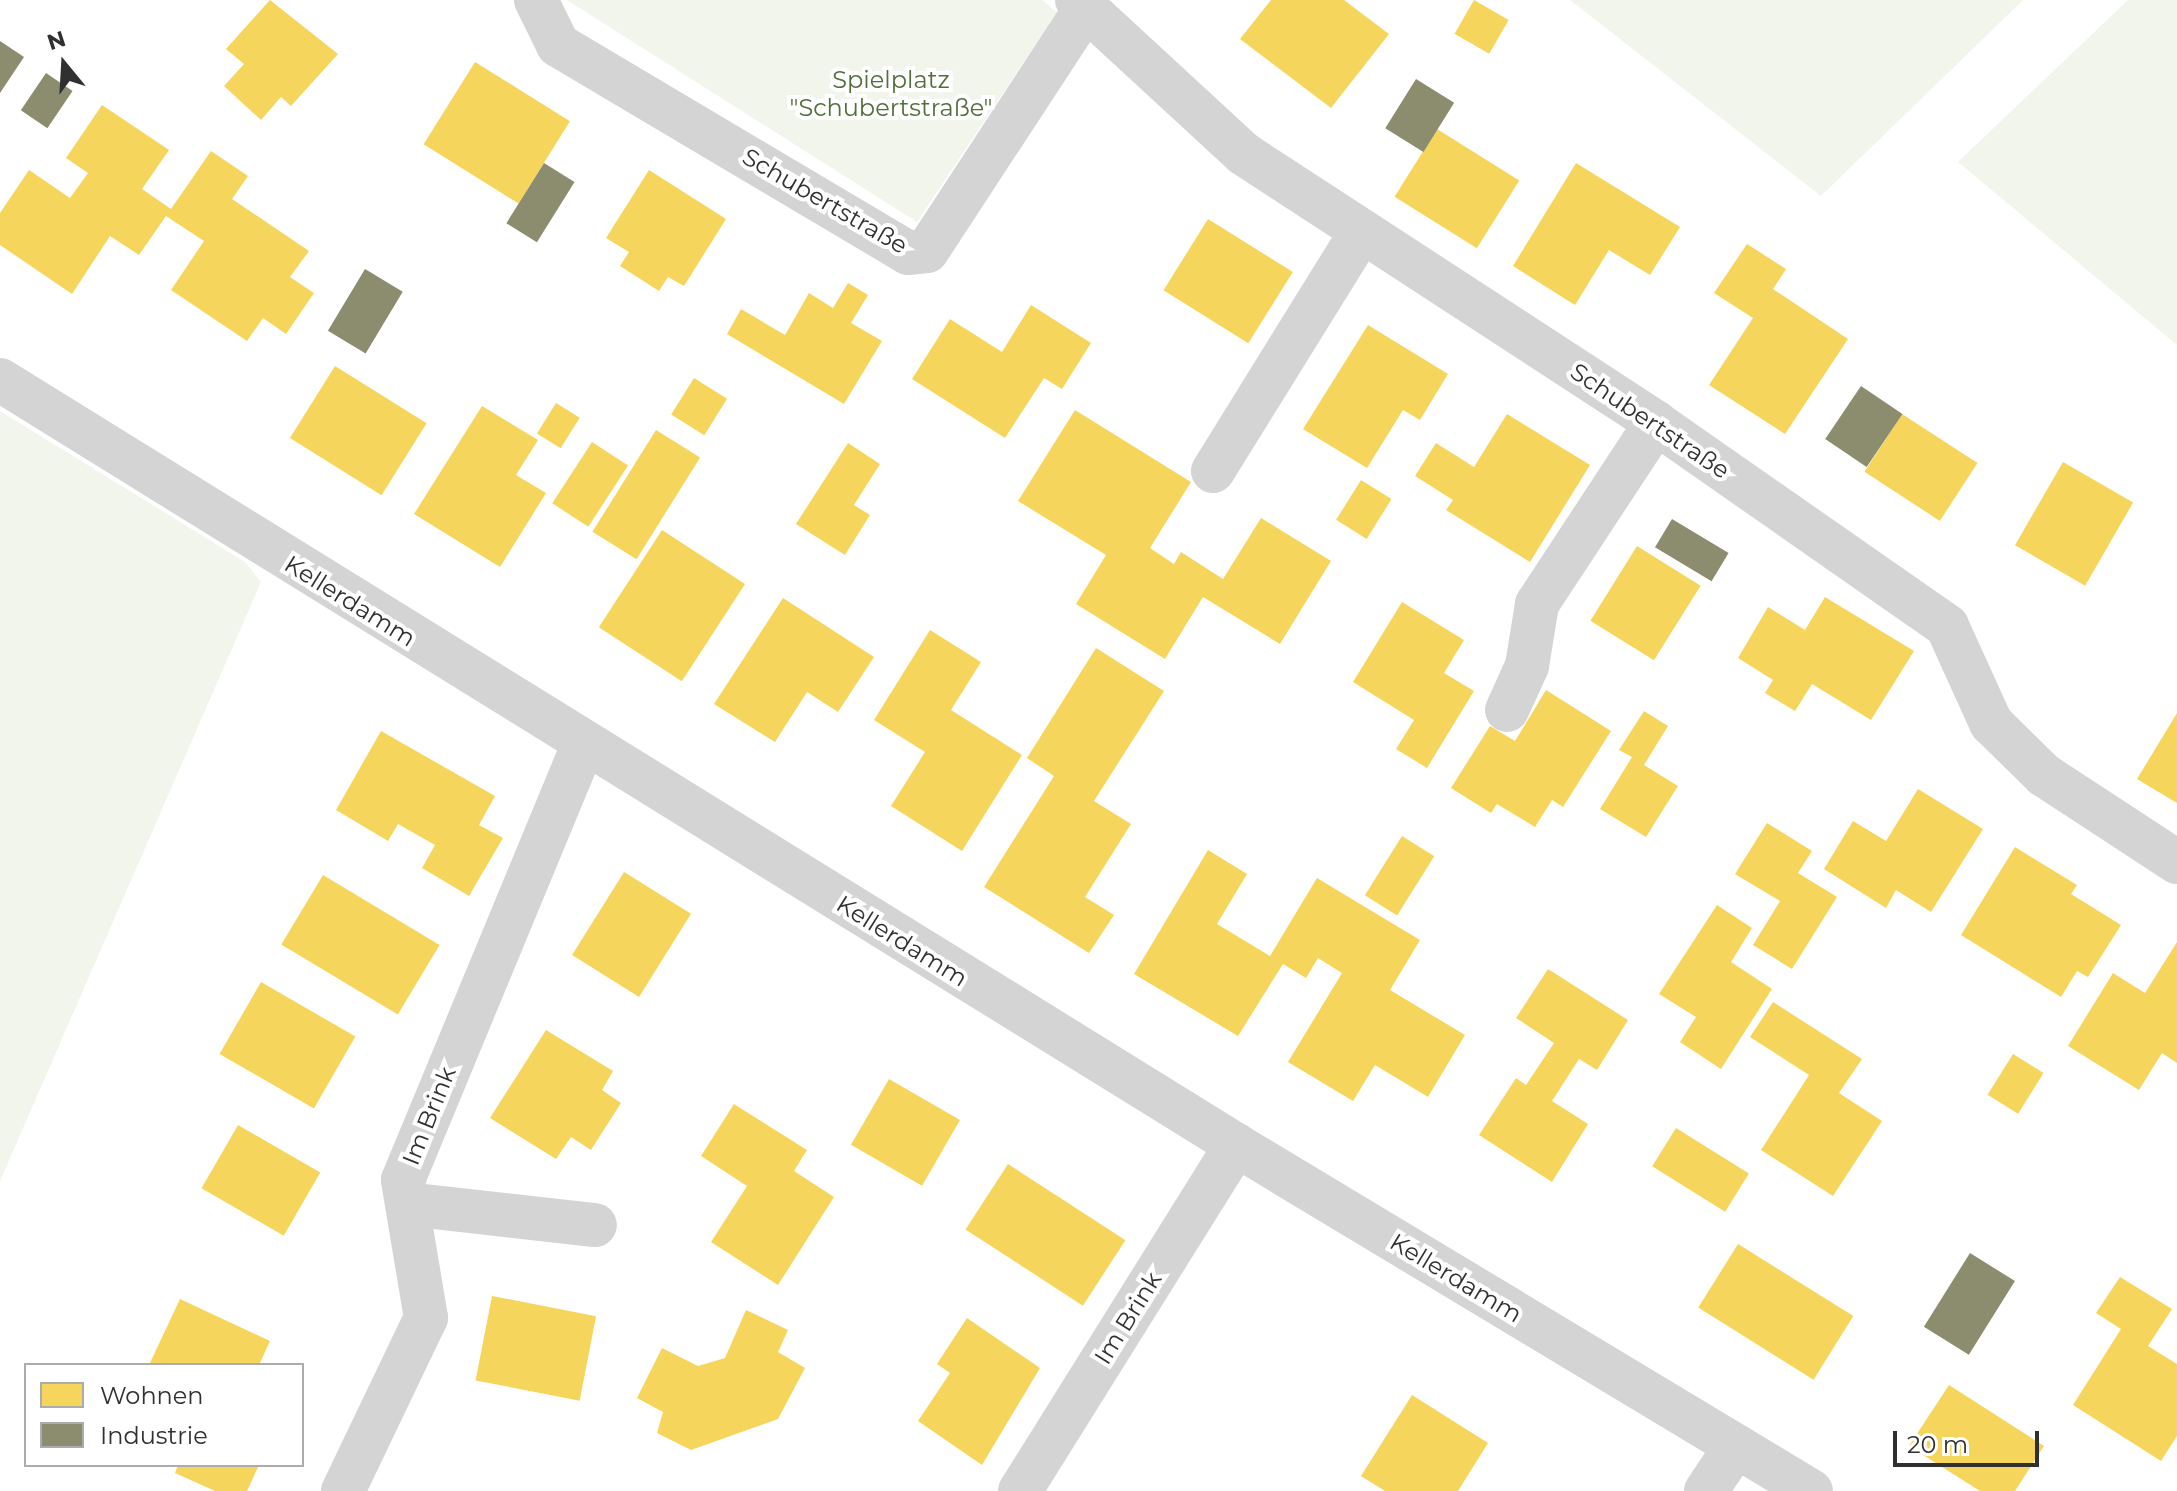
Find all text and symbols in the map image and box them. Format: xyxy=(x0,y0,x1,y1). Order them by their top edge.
north arrow xyxy=(24,24,104,104)
text: N xyxy=(44,25,69,56)
park label: Spielplatz "Schubertstraße" xyxy=(789,66,993,122)
street label: Schubertstraße xyxy=(737,142,913,260)
street label: Schubertstraße xyxy=(1565,357,1735,485)
street label: Kellerdamm xyxy=(279,549,421,653)
street label: Kellerdamm xyxy=(831,889,973,993)
street label: Im Brink xyxy=(396,1063,462,1169)
street label: Kellerdamm xyxy=(1385,1227,1527,1329)
street label: Im Brink xyxy=(1088,1266,1168,1370)
legend xyxy=(24,1363,304,1467)
text: Wohnen xyxy=(100,1381,204,1410)
scale bar xyxy=(1897,1415,2043,1465)
text: Industrie xyxy=(100,1421,208,1450)
text: 20 m xyxy=(1907,1430,1968,1459)

